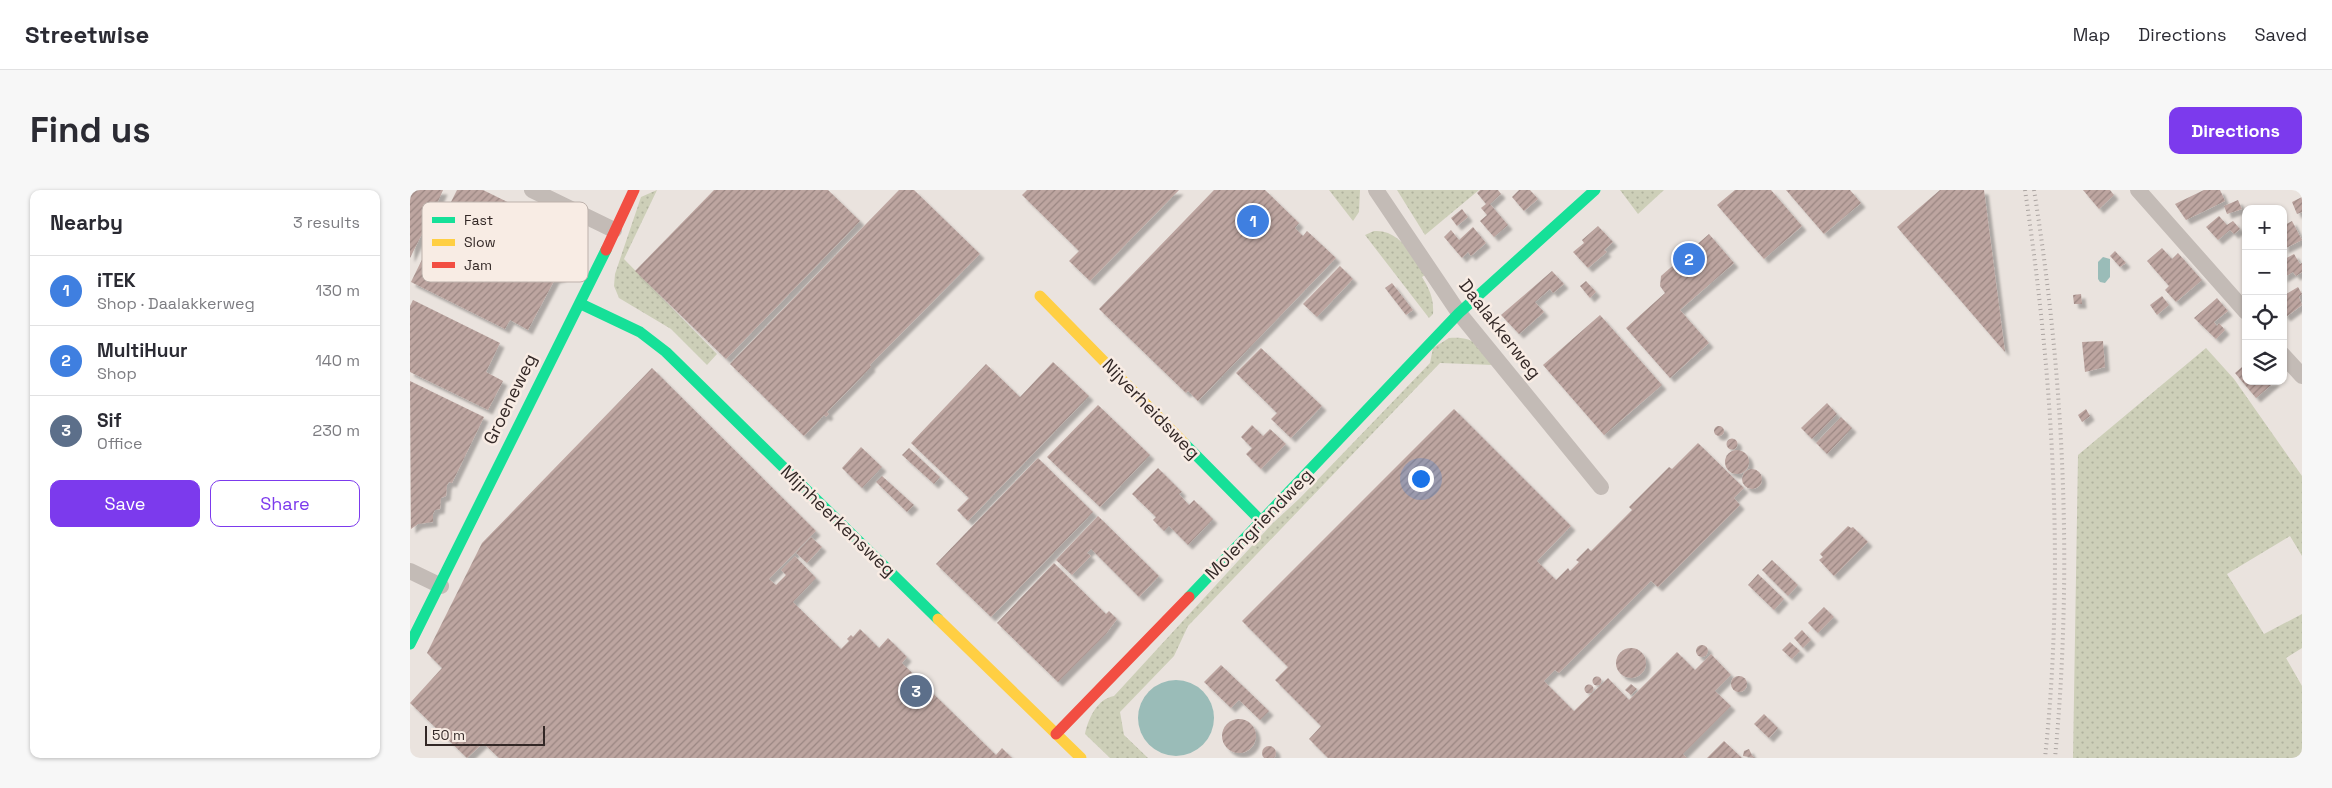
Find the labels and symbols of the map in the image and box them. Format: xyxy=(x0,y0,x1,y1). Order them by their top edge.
legend xyxy=(422,202,588,282)
pin: 1 xyxy=(1237,202,1269,240)
text: Fast xyxy=(464,211,493,229)
text: Slow xyxy=(464,233,496,251)
pin: 2 xyxy=(1673,240,1705,278)
text: Jam xyxy=(464,256,492,274)
street label: Daalakkerweg xyxy=(1454,274,1546,383)
street label: Groeneweg xyxy=(478,350,541,448)
street label: Nijverheidsweg xyxy=(1098,354,1205,464)
street label: Mijnheerkensweg xyxy=(776,460,901,581)
street label: Molengriendweg xyxy=(1200,463,1317,584)
your location xyxy=(1408,466,1434,492)
pin: 3 xyxy=(900,672,932,710)
scale bar xyxy=(425,723,545,746)

